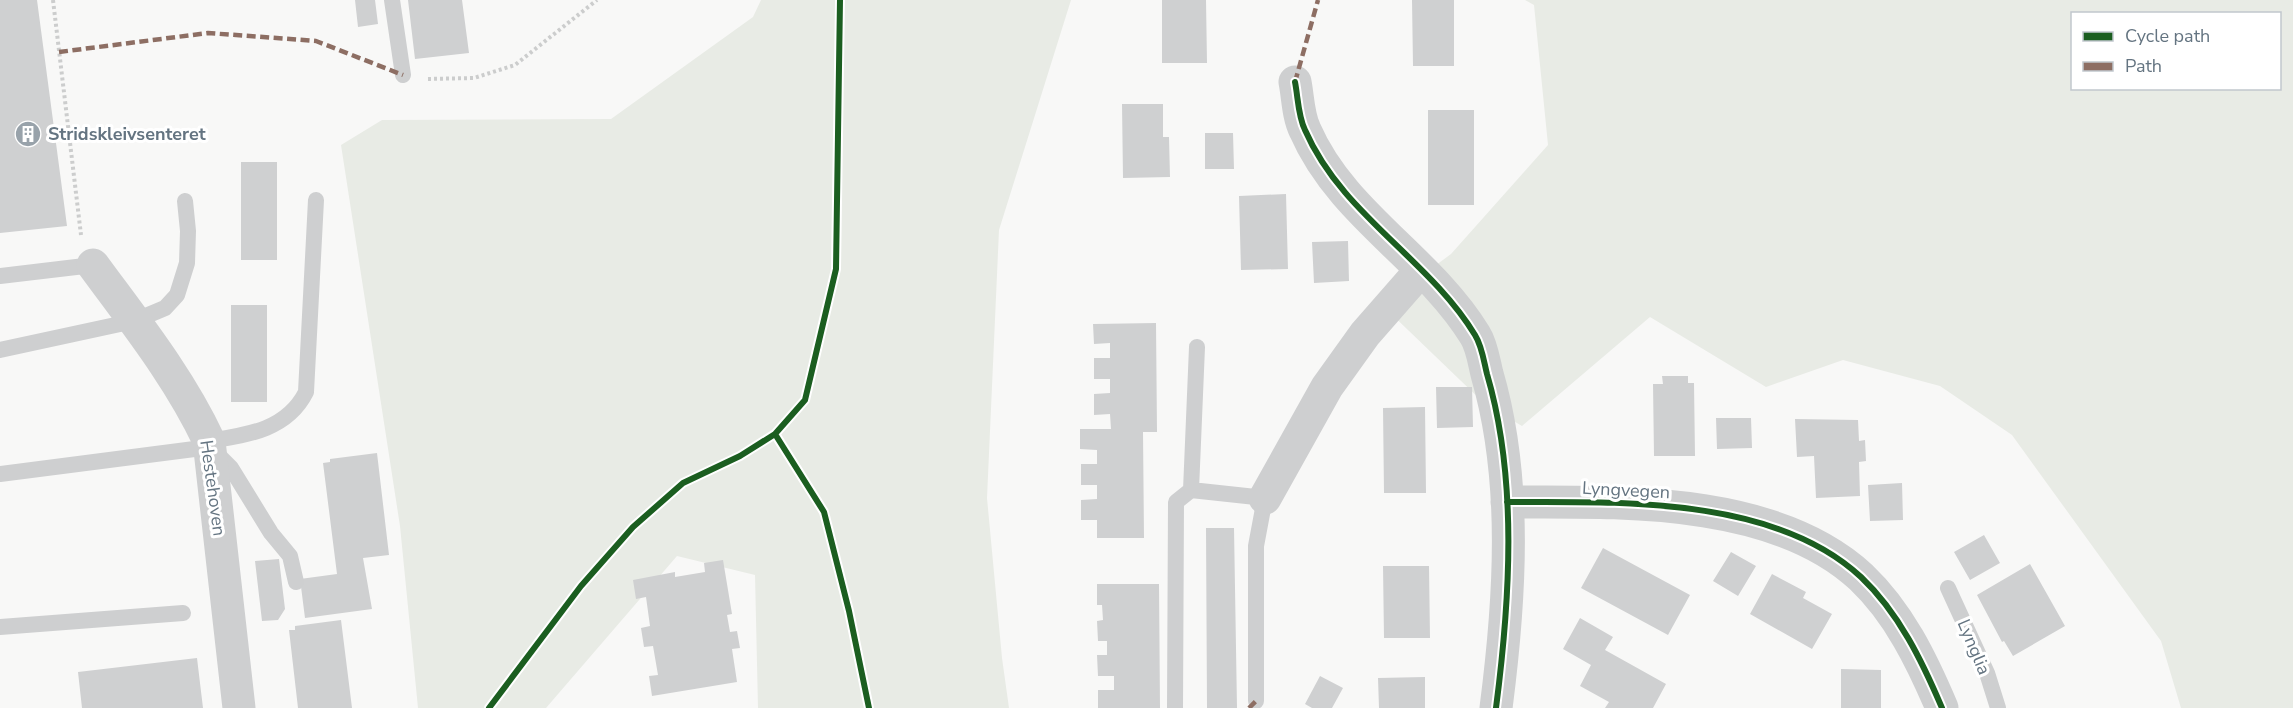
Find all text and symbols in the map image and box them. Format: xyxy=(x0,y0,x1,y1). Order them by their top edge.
legend xyxy=(2071,12,2281,90)
text: Cycle path xyxy=(2125,24,2210,48)
text: Path xyxy=(2125,54,2162,78)
building icon: Stridskleivsenteret xyxy=(13,119,43,149)
place label: Stridskleivsenteret xyxy=(48,122,206,146)
street label: Hestehoven xyxy=(194,438,232,538)
street label: Lyngvegen xyxy=(1581,476,1671,504)
street label: Lynglia xyxy=(1952,616,1996,678)

